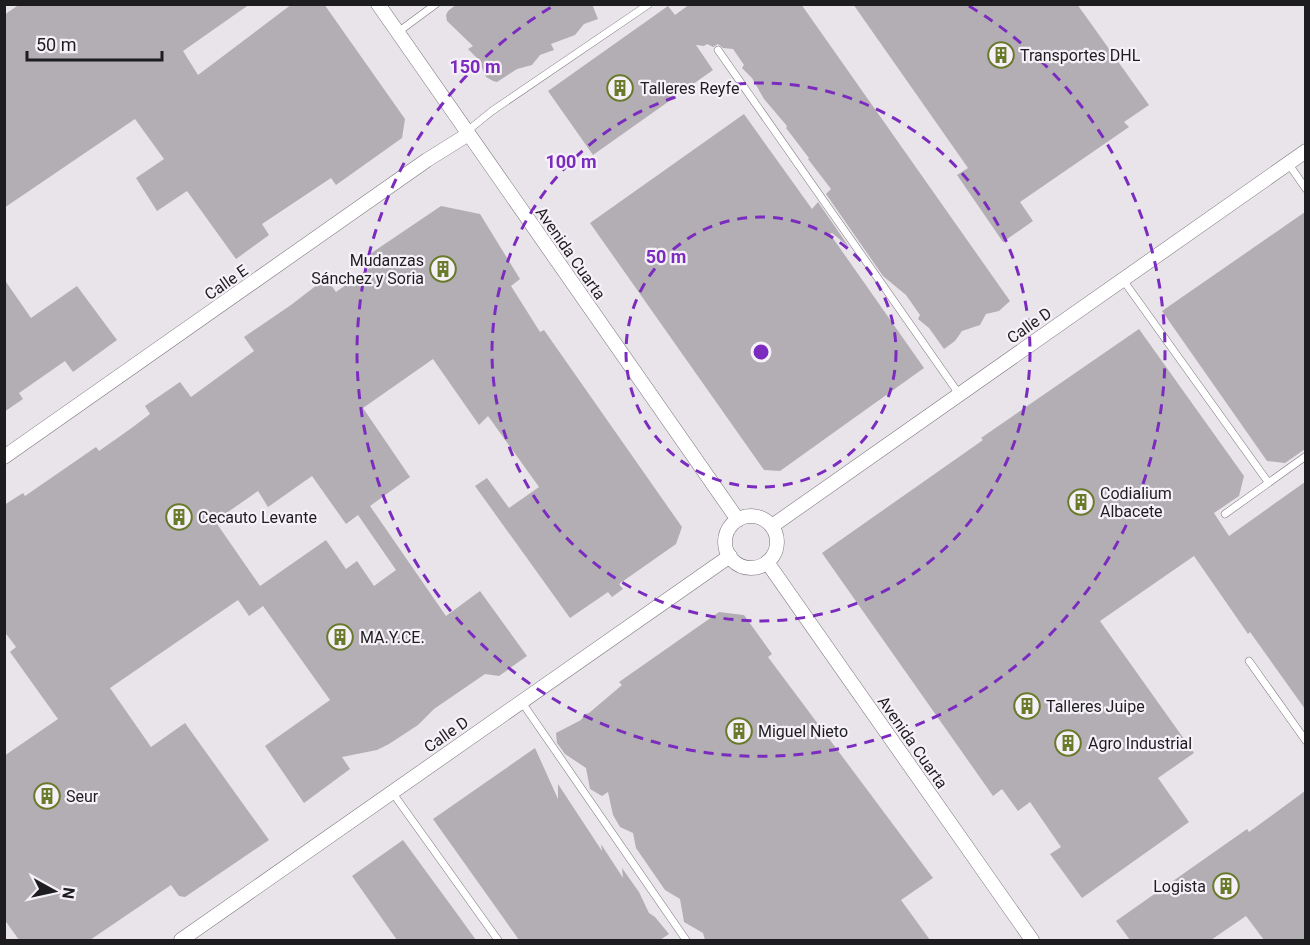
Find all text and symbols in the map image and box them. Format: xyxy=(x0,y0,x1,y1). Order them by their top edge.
scale bar xyxy=(27,24,162,62)
text: 50 m xyxy=(36,34,76,55)
building icon: Transportes DHL xyxy=(986,40,1016,70)
place label: Transportes DHL xyxy=(1020,46,1141,65)
text: 150 m xyxy=(449,56,501,77)
building icon: Talleres Reyfe xyxy=(605,73,635,103)
place label: Talleres Reyfe xyxy=(640,79,739,98)
text: 100 m xyxy=(545,151,597,172)
street label: Avenida Cuarta xyxy=(532,203,609,303)
text: 50 m xyxy=(646,246,686,267)
place label: Mudanzas Sánchez y Soria xyxy=(311,251,424,288)
building icon: Mudanzas Sánchez y Soria xyxy=(428,254,458,284)
street label: Calle E xyxy=(201,261,252,304)
street label: Calle D xyxy=(1003,303,1055,347)
centre of rings xyxy=(751,342,771,362)
place label: Codialium Albacete xyxy=(1100,484,1172,521)
building icon: Codialium Albacete xyxy=(1066,487,1096,517)
building icon: Cecauto Levante xyxy=(164,502,194,532)
place label: Cecauto Levante xyxy=(198,508,317,527)
building icon: MA.Y.CE. xyxy=(325,622,355,652)
place label: MA.Y.CE. xyxy=(360,628,425,647)
building icon: Talleres Juipe xyxy=(1012,691,1042,721)
street label: Avenida Cuarta xyxy=(874,692,951,792)
place label: Talleres Juipe xyxy=(1046,697,1145,716)
street label: Calle D xyxy=(420,712,472,756)
building icon: Miguel Nieto xyxy=(724,716,754,746)
place label: Miguel Nieto xyxy=(758,722,848,741)
building icon: Agro Industrial xyxy=(1053,728,1083,758)
place label: Agro Industrial xyxy=(1088,734,1192,753)
building icon: Seur xyxy=(32,781,62,811)
place label: Seur xyxy=(66,787,99,806)
north arrow xyxy=(24,861,84,921)
building icon: Logista xyxy=(1211,871,1241,901)
place label: Logista xyxy=(1153,877,1206,896)
text: N xyxy=(58,886,79,900)

